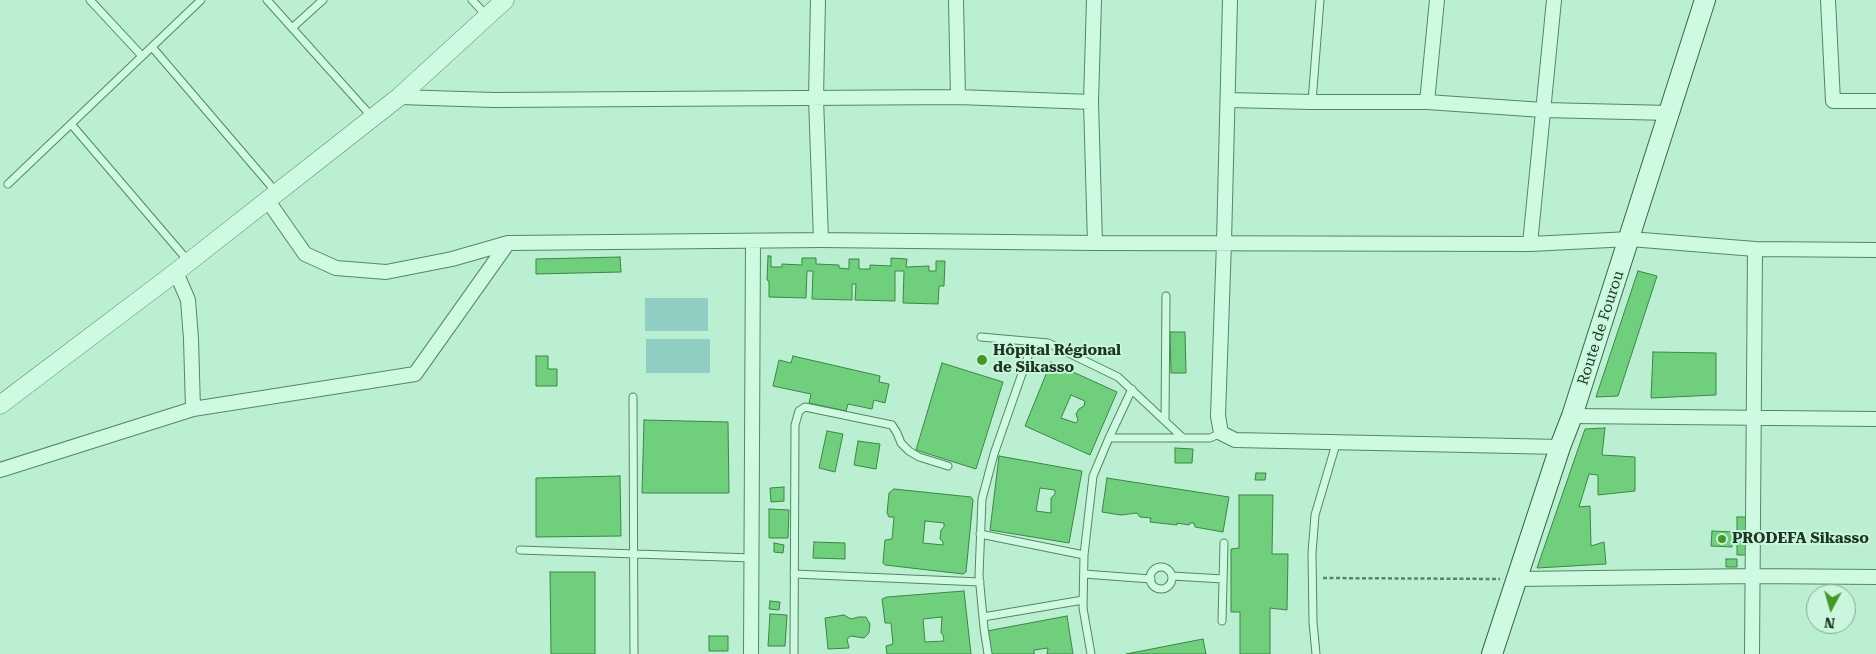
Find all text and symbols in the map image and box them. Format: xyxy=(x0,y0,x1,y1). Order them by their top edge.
street label: Route de Fourou xyxy=(1574,268,1628,388)
place label: Hôpital Régional de Sikasso xyxy=(993,342,1121,377)
marker: Hôpital Régional de Sikasso xyxy=(975,353,989,367)
place label: PRODEFA Sikasso xyxy=(1732,530,1869,548)
marker: PRODEFA Sikasso xyxy=(1716,533,1728,545)
north arrow xyxy=(1806,584,1856,634)
text: N xyxy=(1823,614,1836,631)

